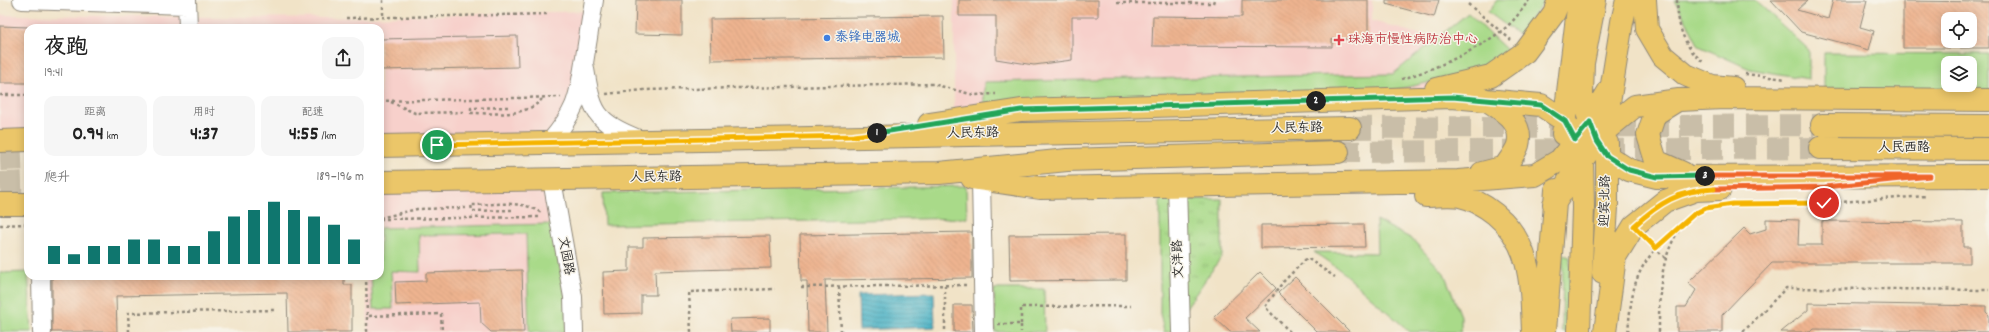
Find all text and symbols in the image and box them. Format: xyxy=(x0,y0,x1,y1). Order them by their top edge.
map controls xyxy=(1941,12,1977,92)
button: locate xyxy=(1941,12,1977,48)
place label: 泰锋电器城 xyxy=(835,29,900,48)
place label: 珠海市慢性病防治中心 xyxy=(1348,31,1478,50)
text: 夜跑 xyxy=(44,33,88,64)
marker: 泰锋电器城 xyxy=(822,33,832,43)
marker: 珠海市慢性病防治中心 xyxy=(1333,34,1345,46)
button: share xyxy=(322,37,364,79)
button: layers xyxy=(1941,56,1977,92)
text: 19:41 xyxy=(44,64,63,83)
pin: 2 xyxy=(1306,91,1326,111)
text: 2 xyxy=(1314,93,1318,109)
text: 距离 xyxy=(84,105,106,121)
text: 用时 xyxy=(193,105,215,121)
text: 配速 xyxy=(302,105,324,121)
street label: 人民东路 xyxy=(1271,119,1323,139)
text: 0.94 xyxy=(72,121,104,149)
text: 4:37 xyxy=(190,121,218,149)
text: 4:55 xyxy=(289,121,319,149)
pin: 1 xyxy=(867,123,887,143)
street label: 人民东路 xyxy=(947,124,999,144)
text: 1 xyxy=(876,125,878,141)
pin xyxy=(420,128,454,162)
text: km xyxy=(104,129,118,145)
text: /km xyxy=(319,129,337,145)
icon: arrive xyxy=(426,134,448,156)
street label: 人民西路 xyxy=(1878,139,1930,158)
pin: 3 xyxy=(1695,166,1715,186)
text: 189–196 m xyxy=(316,168,364,187)
street label: 人民东路 xyxy=(630,168,682,188)
text: 3 xyxy=(1703,168,1707,184)
text: 爬升 xyxy=(44,169,70,188)
street label: 迎宾北路 xyxy=(1596,175,1616,227)
pin xyxy=(1807,186,1841,220)
icon: check xyxy=(1813,192,1835,214)
street label: 文园路 xyxy=(552,235,578,277)
street label: 文洋路 xyxy=(1169,239,1189,279)

